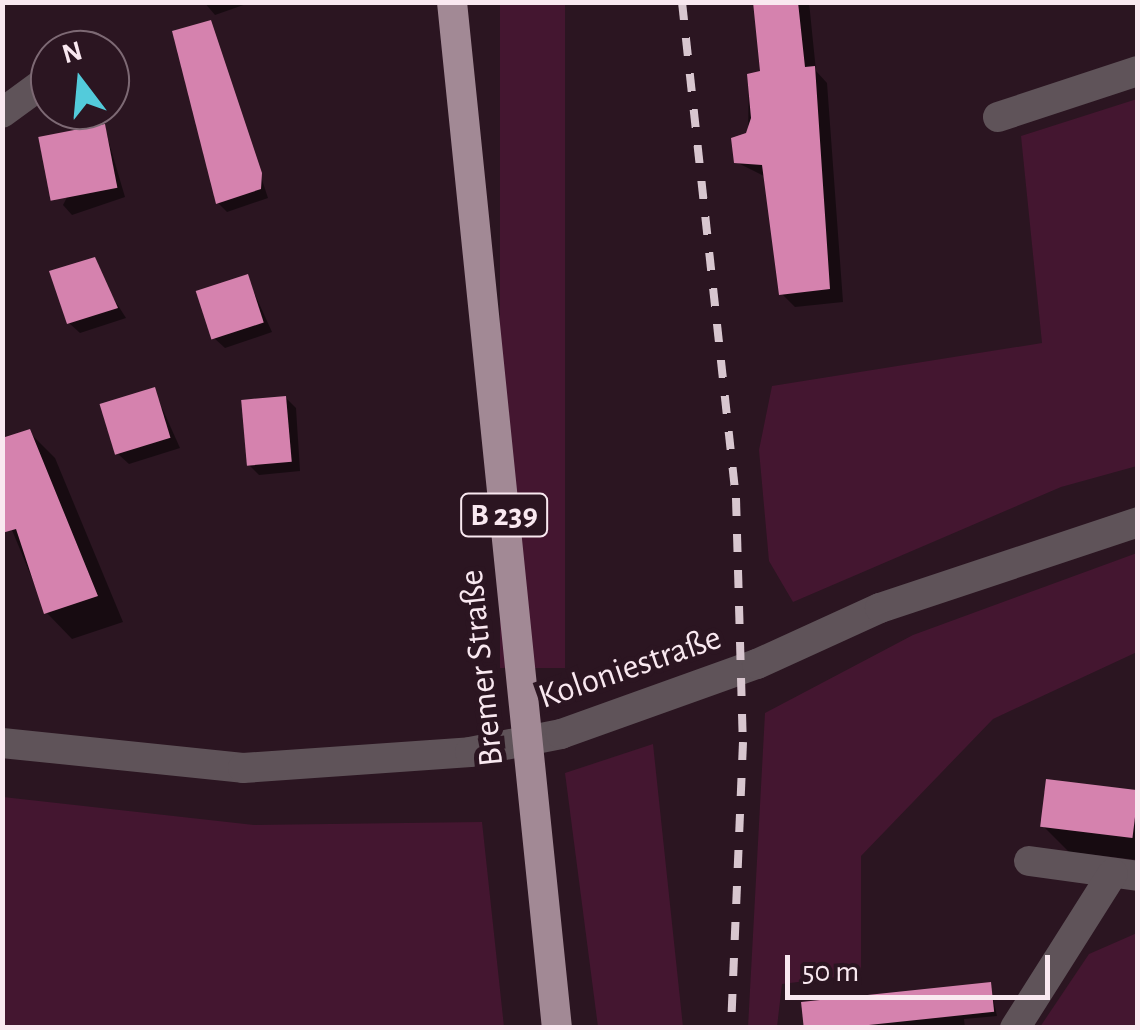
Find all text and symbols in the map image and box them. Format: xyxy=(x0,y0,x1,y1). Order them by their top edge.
north arrow xyxy=(30,30,130,130)
text: N xyxy=(59,37,85,69)
road number: B 239 xyxy=(459,488,549,542)
street label: Bremer Straße xyxy=(451,568,513,768)
street label: Koloniestraße xyxy=(533,617,727,719)
scale bar xyxy=(790,935,1055,997)
text: 50 m xyxy=(802,957,859,987)

